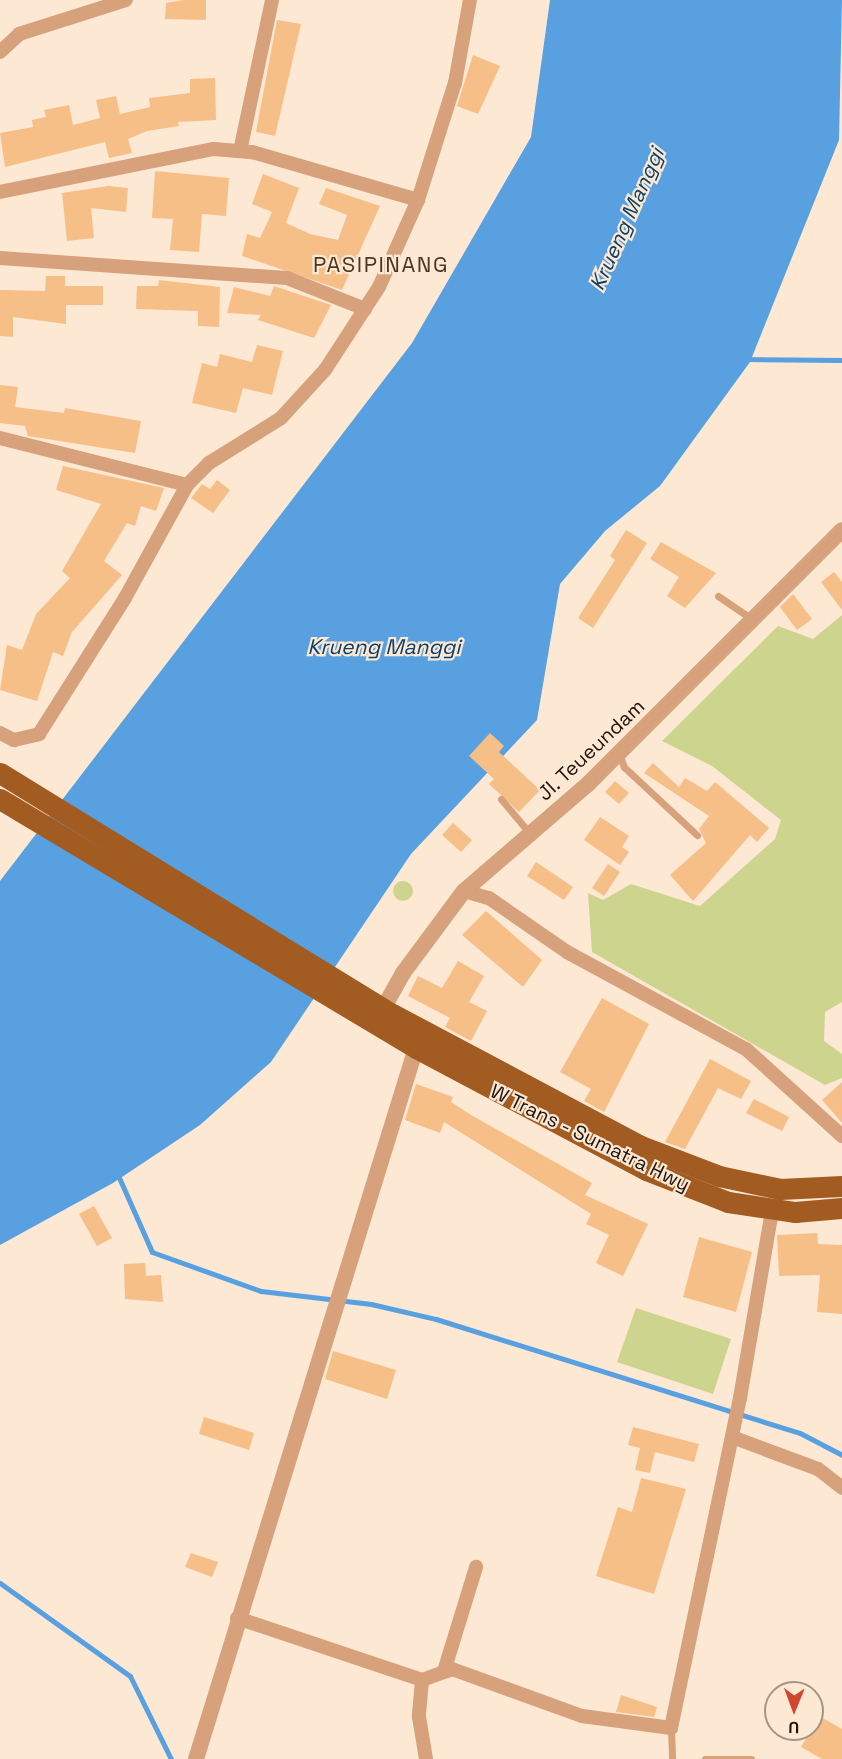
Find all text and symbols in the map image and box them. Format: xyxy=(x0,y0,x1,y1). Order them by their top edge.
water label: Krueng Manggi xyxy=(584,144,670,294)
district label: PASIPINANG xyxy=(313,252,449,278)
water label: Krueng Manggi xyxy=(308,634,460,660)
street label: JI. Teueundam xyxy=(532,694,650,806)
street label: W Trans - Sumatra Hwy xyxy=(486,1079,694,1197)
north arrow xyxy=(764,1681,824,1741)
text: U xyxy=(788,1717,799,1738)

